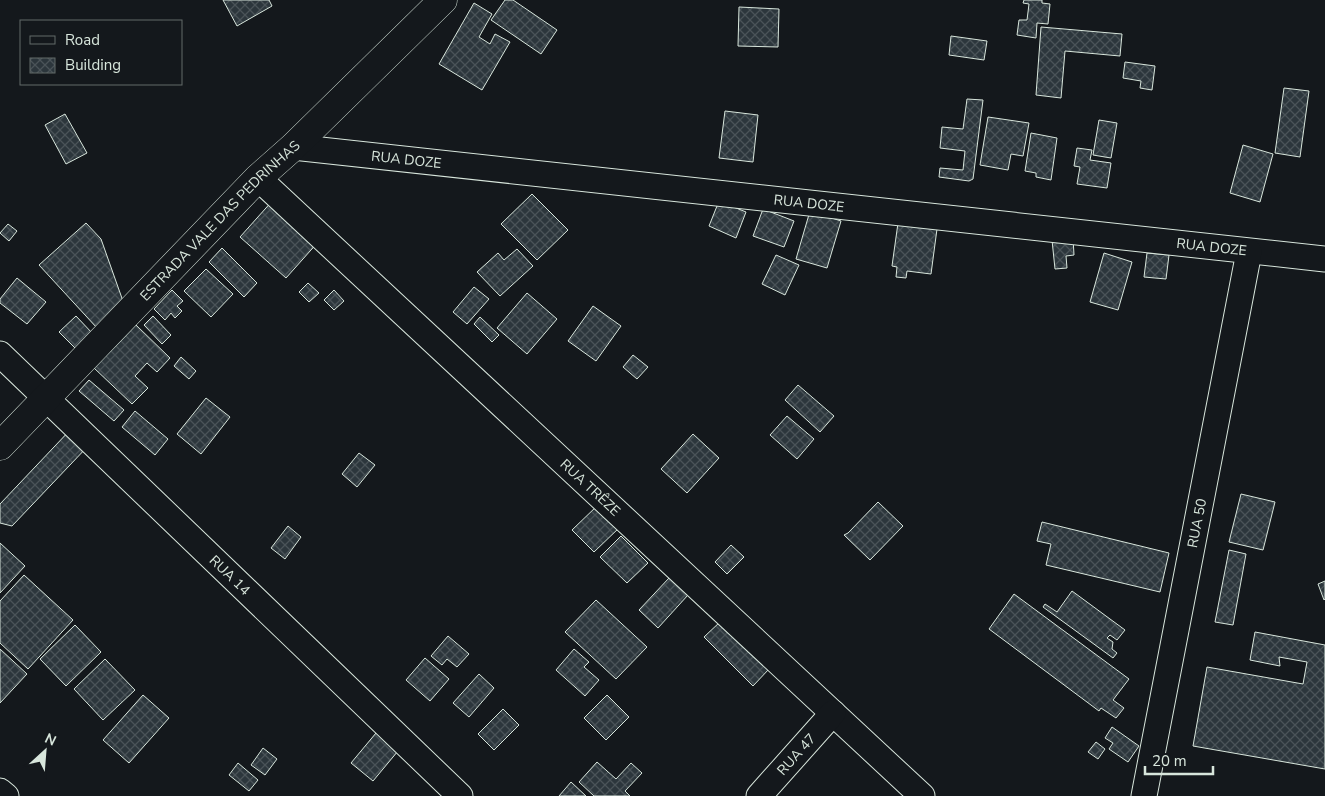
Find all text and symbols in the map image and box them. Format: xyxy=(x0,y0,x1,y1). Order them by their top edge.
legend xyxy=(20,20,182,85)
text: Road xyxy=(65,30,100,50)
text: Building xyxy=(65,55,121,75)
street label: ESTRADA VALE DAS PEDRINHAS xyxy=(136,136,305,305)
street label: RUA DOZE xyxy=(370,147,442,173)
street label: RUA DOZE xyxy=(773,190,845,217)
street label: RUA DOZE xyxy=(1175,234,1248,260)
street label: RUA TRÊZE xyxy=(556,455,624,520)
street label: RUA 50 xyxy=(1183,497,1211,550)
street label: RUA 14 xyxy=(205,551,254,600)
north arrow xyxy=(20,726,70,776)
text: N xyxy=(42,729,59,751)
street label: RUA 47 xyxy=(773,729,820,780)
scale bar xyxy=(1145,744,1212,776)
text: 20 m xyxy=(1152,751,1187,771)

